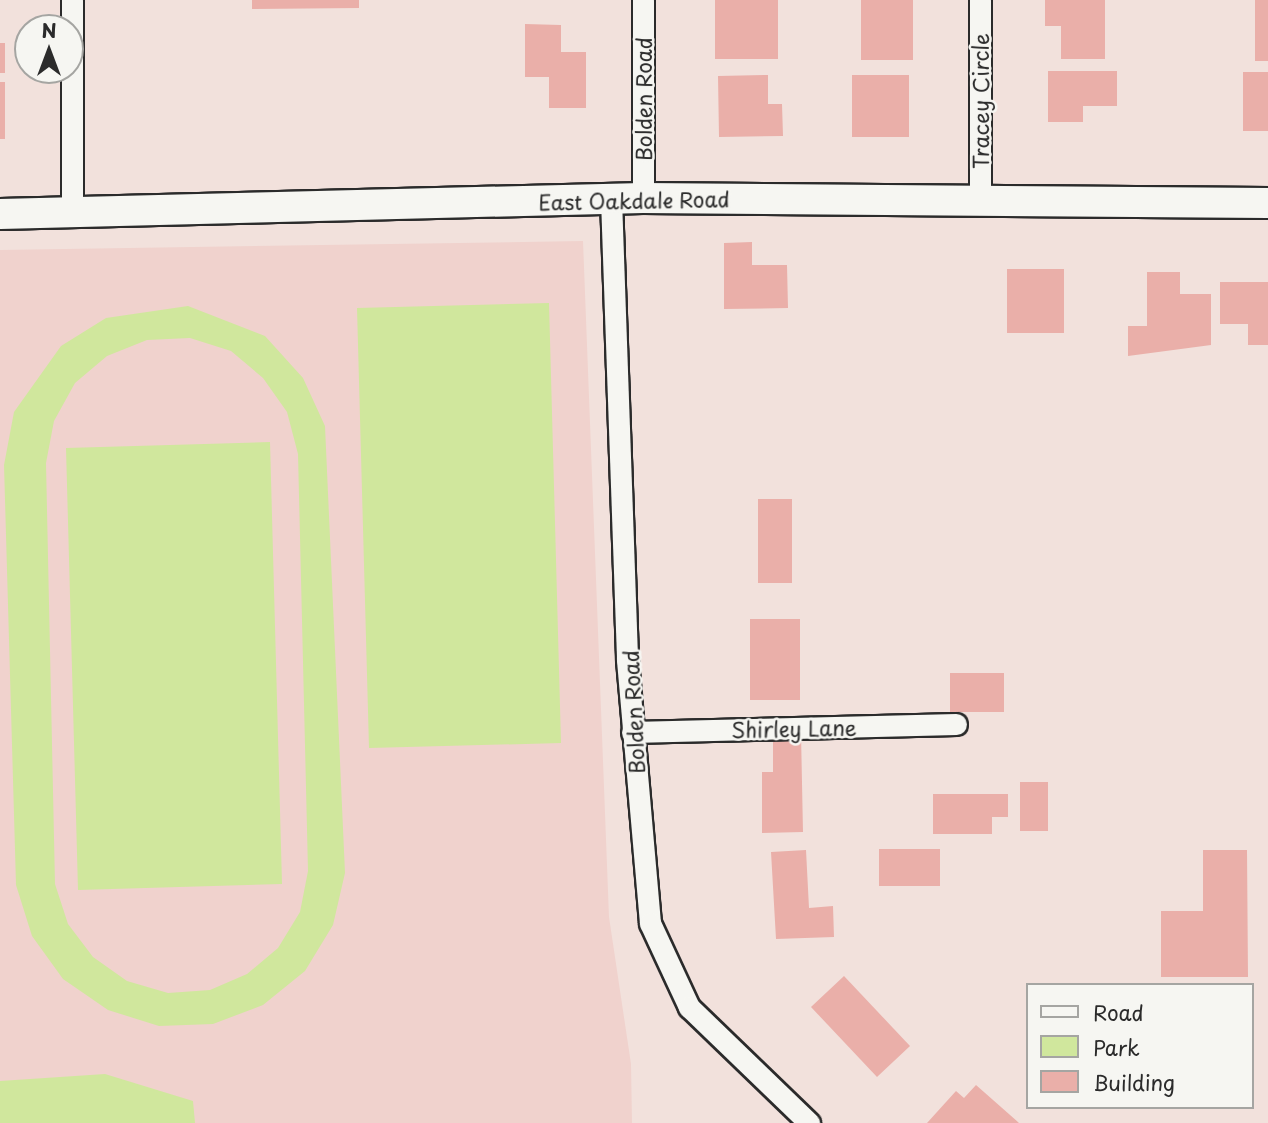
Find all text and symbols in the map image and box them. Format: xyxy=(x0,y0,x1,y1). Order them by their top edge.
north arrow xyxy=(14,14,84,84)
text: N xyxy=(41,16,57,44)
street label: Tracey Circle xyxy=(967,34,993,168)
street label: Bolden Road xyxy=(630,37,656,161)
street label: East Oakdale Road xyxy=(538,186,730,214)
street label: Bolden Road xyxy=(617,649,649,775)
street label: Shirley Lane xyxy=(730,714,858,742)
legend xyxy=(1026,983,1254,1109)
text: Road xyxy=(1093,996,1144,1028)
text: Park xyxy=(1093,1031,1140,1063)
text: Building xyxy=(1093,1066,1175,1098)

